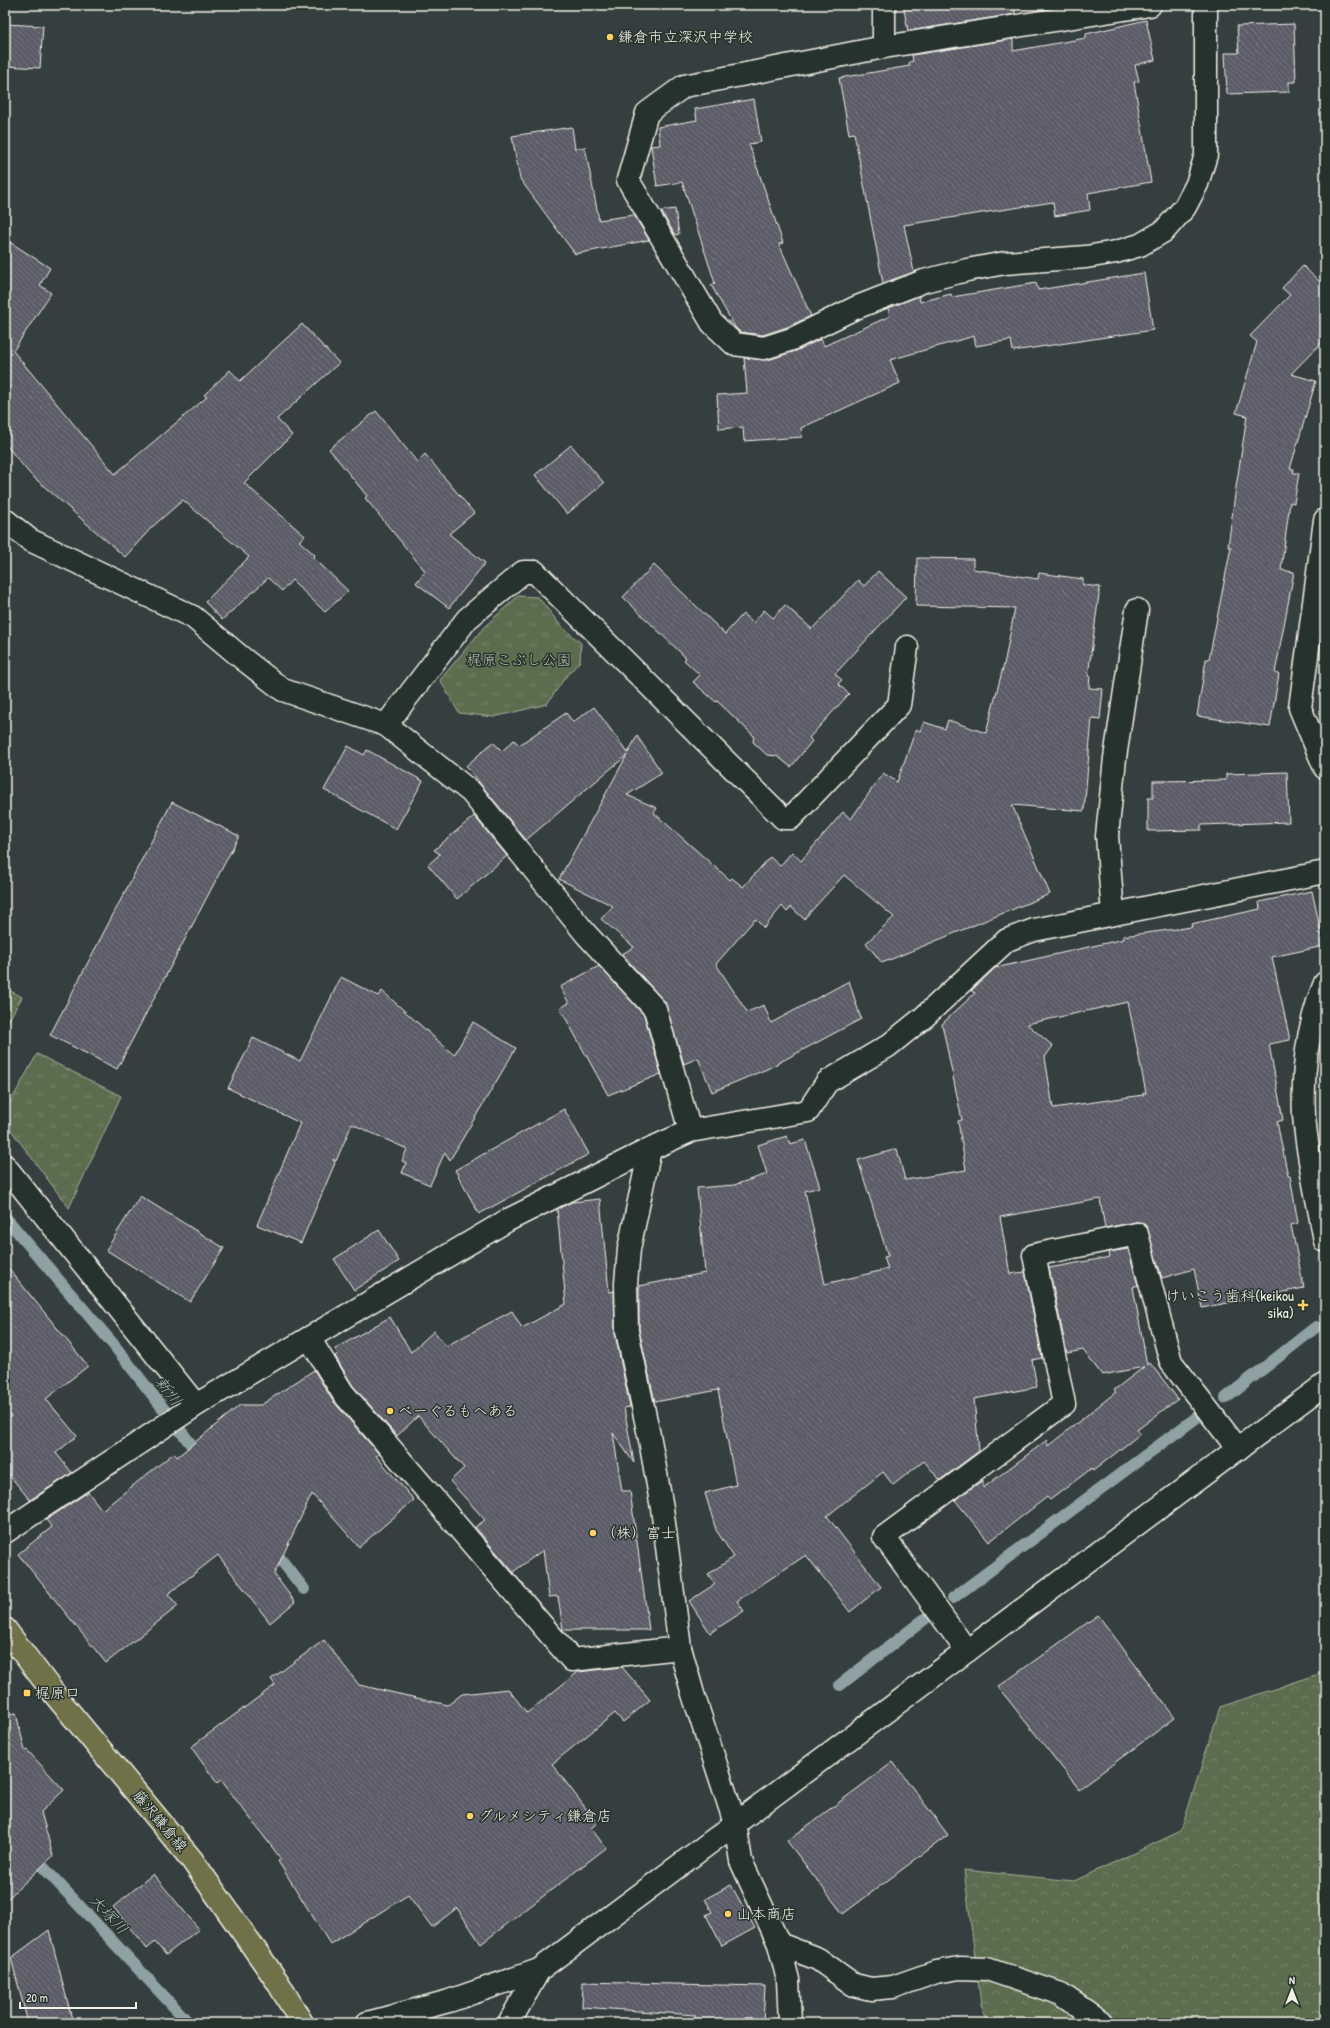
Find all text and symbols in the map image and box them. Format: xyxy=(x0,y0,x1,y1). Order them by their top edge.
place label: 鎌倉市立深沢中学校 xyxy=(618,26,753,47)
marker: 鎌倉市立深沢中学校 xyxy=(605,32,615,42)
park label: 梶原こぶし公園 xyxy=(466,649,572,670)
place label: けいこう歯科(keikou sika) xyxy=(1165,1285,1294,1323)
marker: けいこう歯科(keikou sika) xyxy=(1297,1299,1309,1311)
water label: 新川 xyxy=(150,1372,188,1410)
place label: べーぐるもへある xyxy=(398,1400,518,1421)
marker: べーぐるもへある xyxy=(385,1406,395,1416)
place label: （株）富士 xyxy=(601,1522,676,1543)
marker: （株）富士 xyxy=(588,1528,598,1538)
place label: 梶原口 xyxy=(35,1682,80,1703)
marker: 梶原口 xyxy=(22,1688,32,1698)
street label: 藤沢鎌倉線 xyxy=(128,1785,193,1856)
place label: グルメシティ鎌倉店 xyxy=(478,1805,612,1826)
marker: グルメシティ鎌倉店 xyxy=(465,1811,475,1821)
water label: 大塚川 xyxy=(85,1889,133,1939)
place label: 山本商店 xyxy=(736,1903,796,1924)
marker: 山本商店 xyxy=(723,1909,733,1919)
north arrow xyxy=(1272,1970,1312,2010)
text: N xyxy=(1289,1973,1295,1987)
scale bar xyxy=(20,1984,136,2010)
text: 20 m xyxy=(26,1989,48,2006)

